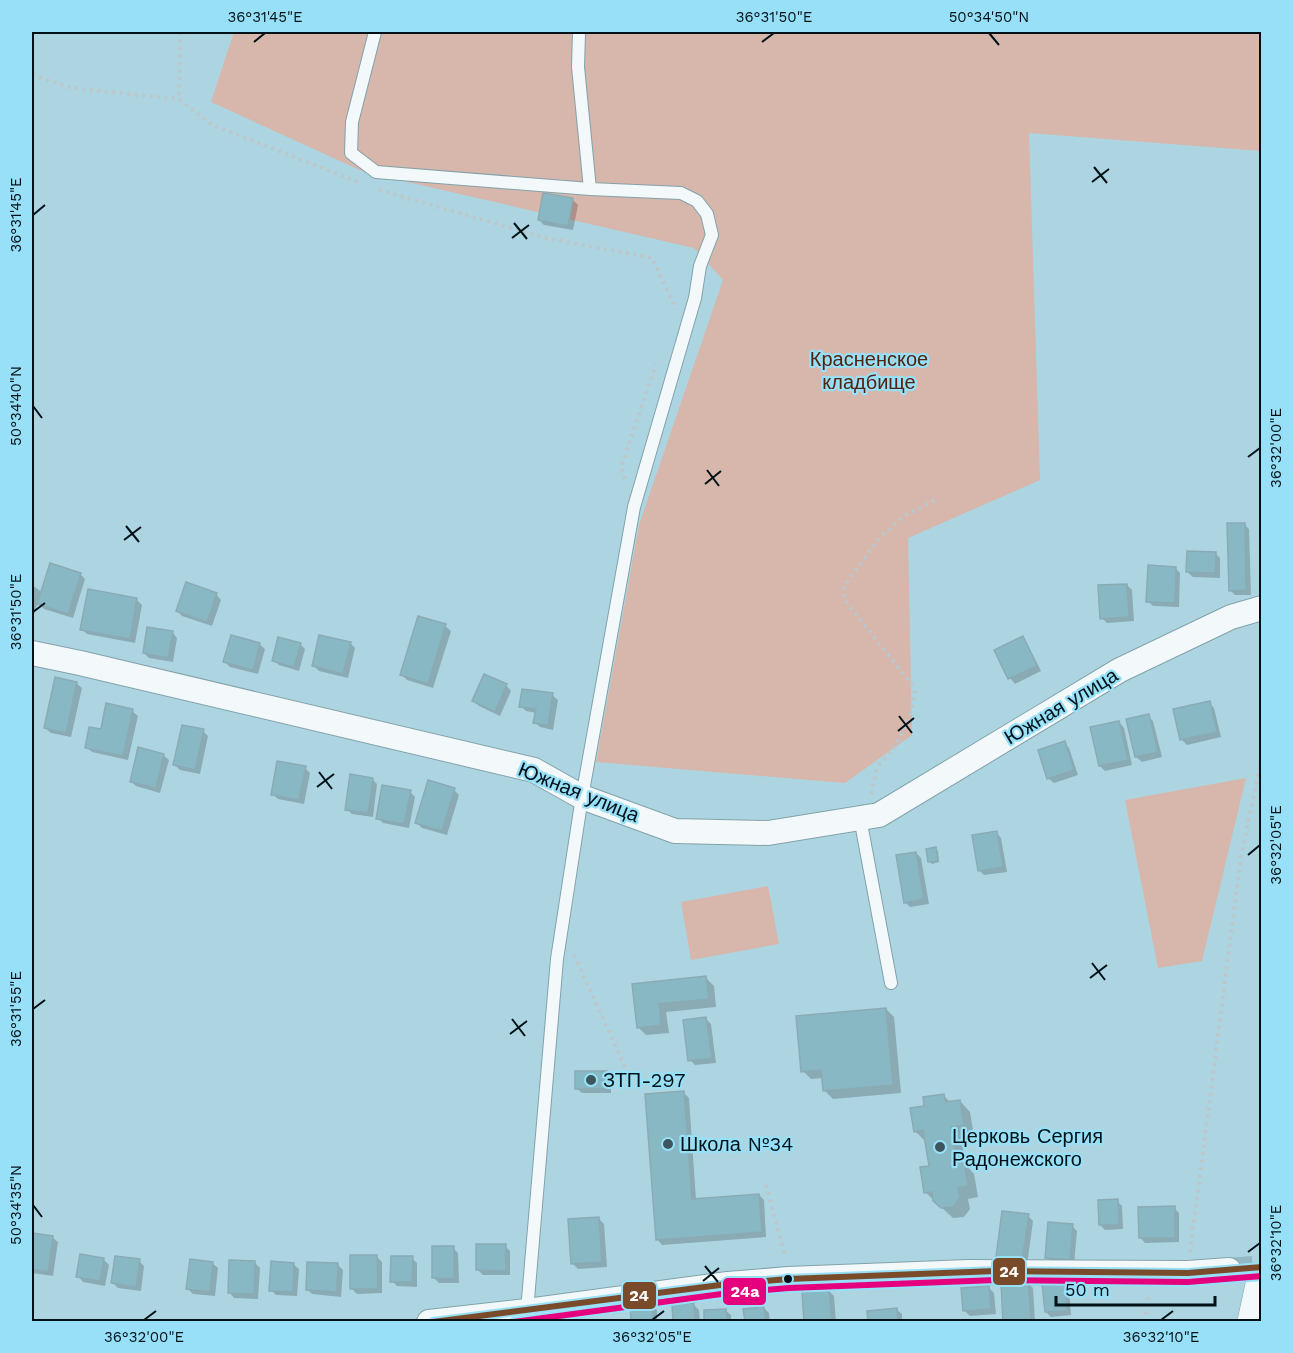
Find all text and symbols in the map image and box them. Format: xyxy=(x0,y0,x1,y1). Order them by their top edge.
text: 36°31'45"E xyxy=(227,8,303,26)
text: 36°31'50"E xyxy=(736,8,812,26)
text: 50°34'50"N xyxy=(949,8,1029,26)
text: 36°31'45"E xyxy=(7,177,25,253)
park label: Красненское кладбище xyxy=(810,347,928,394)
text: 50°34'40"N xyxy=(7,366,25,446)
text: 36°32'00"E xyxy=(1267,408,1285,488)
text: 36°31'50"E xyxy=(7,574,25,650)
street label: Южная улица xyxy=(1000,662,1123,749)
street label: Южная улица xyxy=(515,757,644,827)
text: 36°32'05"E xyxy=(1267,805,1285,885)
text: 36°31'55"E xyxy=(7,971,25,1047)
place label: ЗТП-297 xyxy=(603,1068,685,1092)
marker: ЗТП-297 xyxy=(584,1073,598,1087)
place label: Церковь Сергия Радонежского xyxy=(952,1124,1103,1171)
place label: Школа №34 xyxy=(680,1132,793,1156)
marker: Школа №34 xyxy=(661,1137,675,1151)
marker: Церковь Сергия Радонежского xyxy=(933,1140,947,1154)
text: 50°34'35"N xyxy=(7,1165,25,1245)
text: 36°32'10"E xyxy=(1267,1205,1285,1281)
line badge: 24 xyxy=(992,1257,1026,1286)
text: 24 xyxy=(999,1262,1019,1281)
scale bar xyxy=(1056,1269,1215,1307)
unlabelled marker xyxy=(782,1273,794,1285)
line badge: 24a xyxy=(722,1277,767,1306)
text: 50 m xyxy=(1065,1279,1110,1300)
line badge: 24 xyxy=(622,1281,657,1310)
text: 24a xyxy=(731,1282,760,1301)
text: 24 xyxy=(629,1286,649,1305)
text: 36°32'00"E xyxy=(104,1328,184,1346)
text: 36°32'05"E xyxy=(612,1328,692,1346)
text: 36°32'10"E xyxy=(1123,1328,1199,1346)

